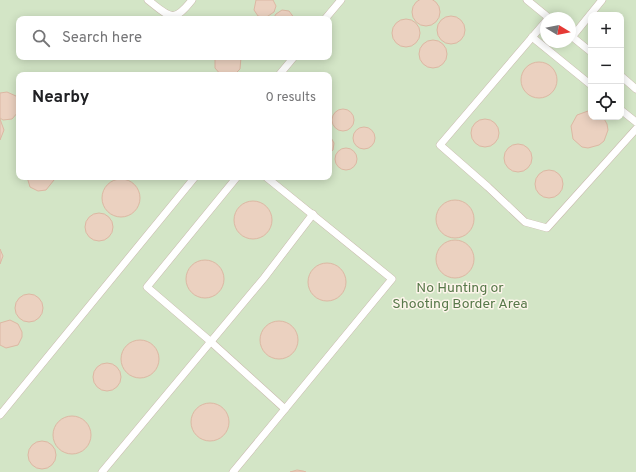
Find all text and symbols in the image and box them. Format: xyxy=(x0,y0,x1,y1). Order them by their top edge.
north arrow xyxy=(540,12,576,48)
map controls xyxy=(588,12,624,120)
button: + xyxy=(588,12,624,48)
search box xyxy=(16,16,332,60)
icon: search xyxy=(30,27,52,49)
text: Search here xyxy=(62,29,142,48)
button: − xyxy=(588,48,624,84)
button: locate xyxy=(588,84,624,120)
text: Nearby xyxy=(32,87,89,109)
text: 0 results xyxy=(265,90,316,106)
park label: No Hunting or Shooting Border Area xyxy=(392,280,528,313)

